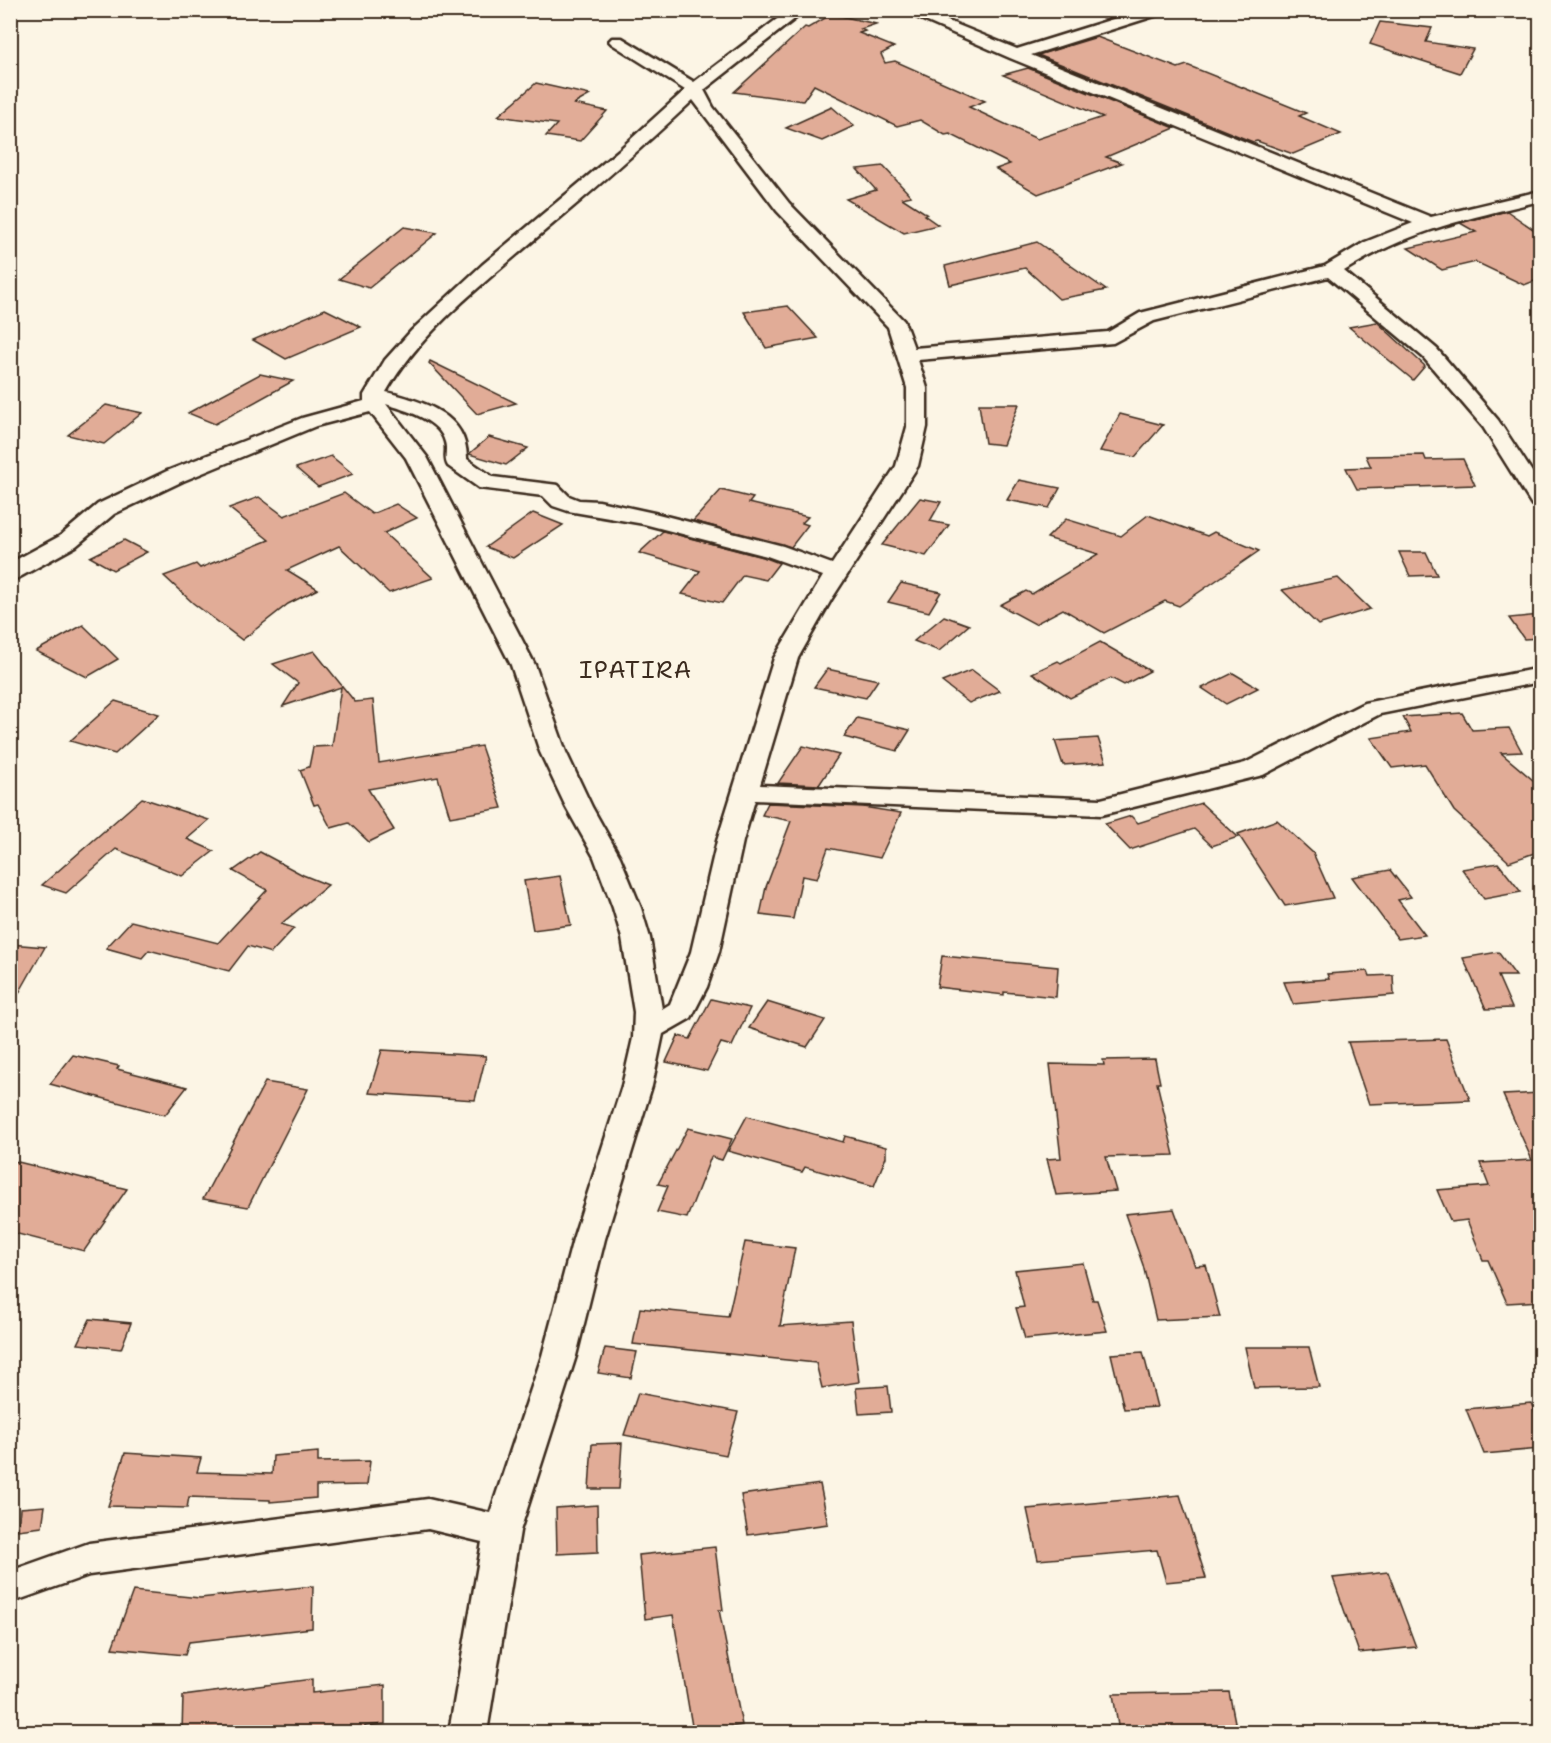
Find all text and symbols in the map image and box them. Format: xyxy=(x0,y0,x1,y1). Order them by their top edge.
district label: IPATIRA xyxy=(579,654,693,686)

